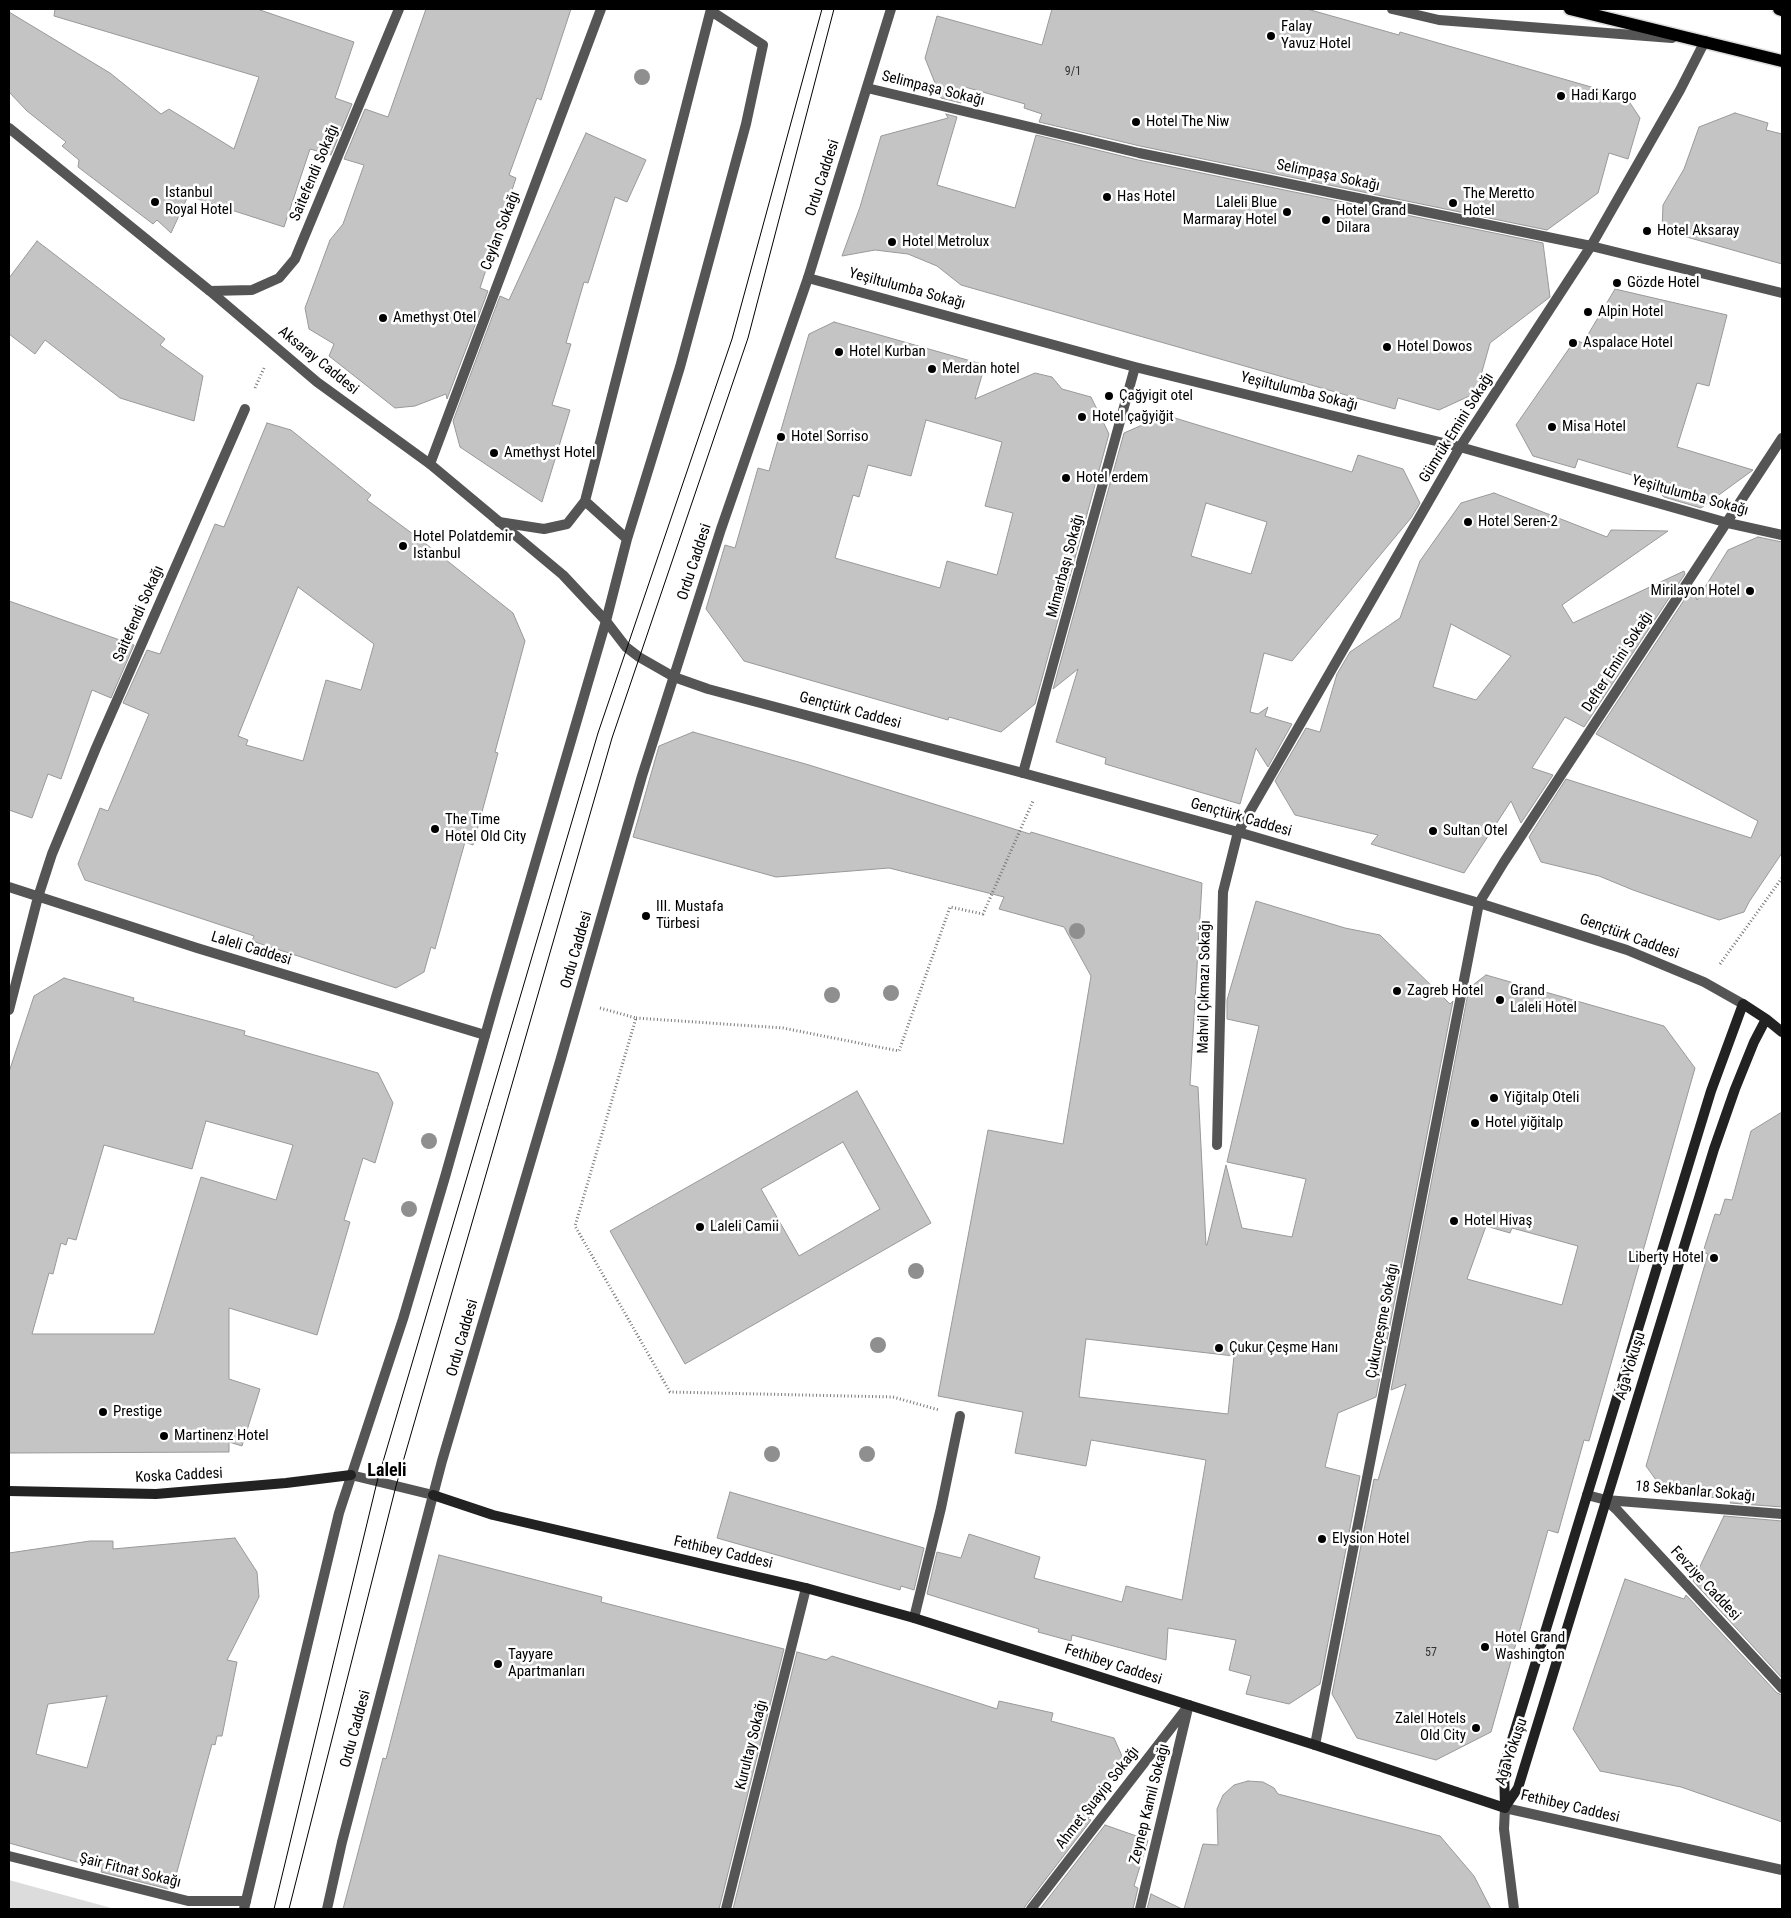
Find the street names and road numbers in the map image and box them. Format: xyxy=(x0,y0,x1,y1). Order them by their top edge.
street label: Selimpaşa Sokağı xyxy=(880,68,986,110)
street label: Saitefendi Sokağı xyxy=(287,122,343,224)
street label: Ordu Caddesi xyxy=(802,137,844,219)
street label: Selimpaşa Sokağı xyxy=(1275,156,1381,196)
street label: Ceylan Sokağı xyxy=(478,189,524,273)
street label: Yeşiltulumba Sokağı xyxy=(847,265,967,313)
street label: Aksaray Caddesi xyxy=(274,323,362,399)
street label: Yeşiltulumba Sokağı xyxy=(1239,369,1359,415)
street label: Gümrük Emini Sokağı xyxy=(1416,370,1498,486)
street label: Yeşiltulumba Sokağı xyxy=(1630,472,1750,520)
street label: Mimarbaşı Sokağı xyxy=(1044,512,1088,620)
street label: Ordu Caddesi xyxy=(674,521,716,603)
street label: Saitefendi Sokağı xyxy=(110,563,168,665)
street label: Defter Emini Sokağı xyxy=(1579,608,1657,716)
street label: Gençtürk Caddesi xyxy=(797,689,903,733)
street label: Gençtürk Caddesi xyxy=(1188,795,1294,841)
street label: Ordu Caddesi xyxy=(557,909,597,991)
street label: Gençtürk Caddesi xyxy=(1577,911,1681,963)
street label: Mahvil Çıkmazı Sokağı xyxy=(1195,920,1215,1054)
street label: Laleli Caddesi xyxy=(209,928,293,970)
street label: Çukurçeşme Sokağı xyxy=(1363,1262,1403,1380)
street label: Ordu Caddesi xyxy=(443,1297,483,1379)
street label: Ağa Yokuşu xyxy=(1612,1330,1650,1402)
street label: Koska Caddesi xyxy=(135,1465,223,1487)
street label: 18 Sekbanlar Sokağı xyxy=(1634,1478,1756,1506)
street label: Fethibey Caddesi xyxy=(672,1533,774,1573)
street label: Fevziye Caddesi xyxy=(1666,1543,1744,1625)
street label: Fethibey Caddesi xyxy=(1062,1641,1164,1689)
street label: Ordu Caddesi xyxy=(337,1688,375,1770)
street label: Kurultay Sokağı xyxy=(732,1698,772,1792)
street label: Ağa Yokuşu xyxy=(1492,1716,1532,1788)
street label: Zeynep Kamil Sokağı xyxy=(1126,1742,1174,1866)
street label: Ahmet Şuayip Sokağı xyxy=(1052,1743,1144,1853)
street label: Fethibey Caddesi xyxy=(1519,1787,1621,1827)
street label: Şair Fitnat Sokağı xyxy=(77,1850,183,1892)

